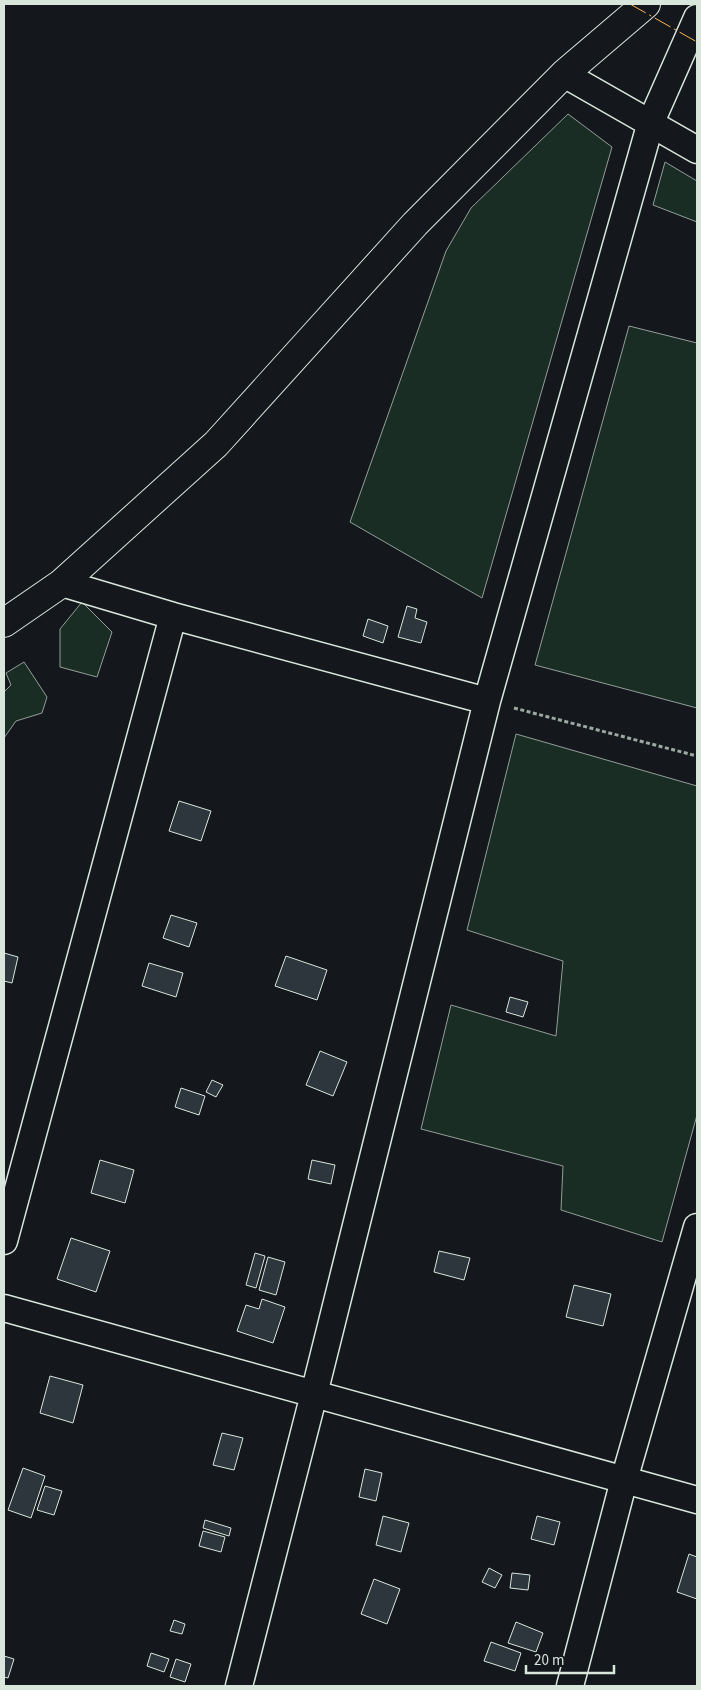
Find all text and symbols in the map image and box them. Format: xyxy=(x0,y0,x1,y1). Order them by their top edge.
scale bar xyxy=(526,1642,614,1674)
text: 20 m xyxy=(534,1650,564,1671)

